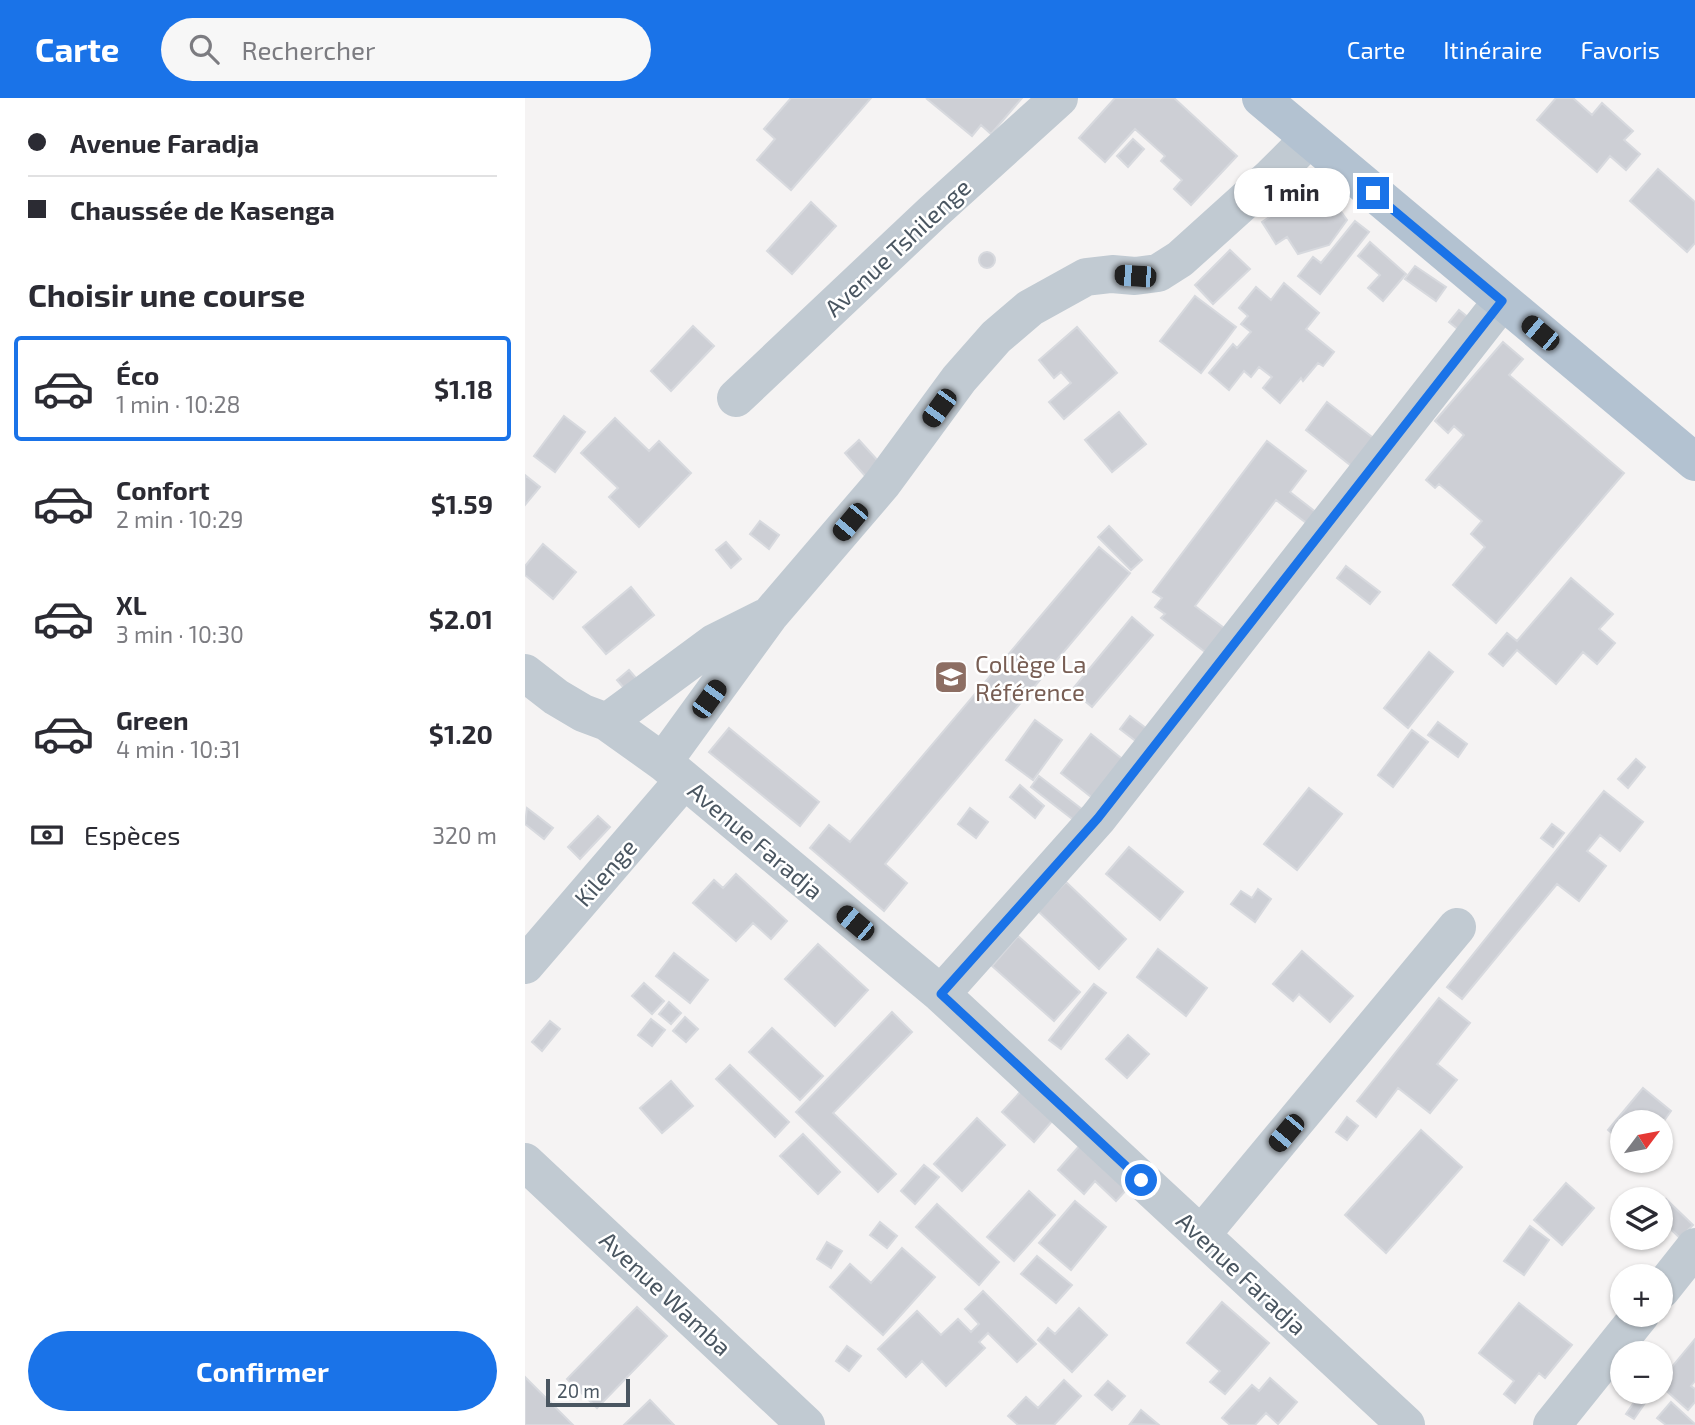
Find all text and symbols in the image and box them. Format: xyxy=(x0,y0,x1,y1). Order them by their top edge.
search box xyxy=(161,18,651,81)
text: Carte xyxy=(35,29,119,69)
icon: search xyxy=(185,30,223,68)
text: Rechercher xyxy=(241,34,375,65)
text: Carte xyxy=(1347,35,1405,64)
text: Itinéraire xyxy=(1443,35,1542,64)
text: Favoris xyxy=(1580,35,1660,64)
text: Avenue Faradja xyxy=(70,127,259,158)
callout: 1 min xyxy=(1233,168,1349,217)
street label: Avenue Tshilenge xyxy=(818,172,976,322)
route end xyxy=(1357,177,1389,209)
text: 1 min xyxy=(1264,178,1320,206)
text: Chaussée de Kasenga xyxy=(70,194,335,225)
car xyxy=(1114,264,1157,288)
text: Choisir une course xyxy=(28,275,305,313)
car xyxy=(1518,311,1563,355)
icon: car xyxy=(32,357,95,420)
text: Éco xyxy=(116,359,159,390)
text: $1.18 xyxy=(434,373,493,404)
car xyxy=(919,385,960,431)
text: 1 min · 10:28 xyxy=(116,390,241,418)
icon: car xyxy=(32,472,95,535)
text: Confort xyxy=(116,474,210,505)
text: $1.59 xyxy=(431,488,493,519)
car xyxy=(829,499,872,545)
text: 2 min · 10:29 xyxy=(116,505,244,533)
icon: car xyxy=(32,587,95,650)
text: XL xyxy=(116,589,147,620)
text: $2.01 xyxy=(429,603,493,634)
text: 3 min · 10:30 xyxy=(116,620,244,648)
place label: Collège La Référence xyxy=(975,649,1087,706)
school or university icon: Collège La Référence xyxy=(932,658,970,696)
car xyxy=(689,676,730,722)
icon: car xyxy=(32,702,95,765)
text: Green xyxy=(116,704,189,735)
text: $1.20 xyxy=(429,718,493,749)
text: 4 min · 10:31 xyxy=(116,735,241,763)
street label: Avenue Faradja xyxy=(683,775,829,905)
icon: cash xyxy=(28,816,66,854)
text: Espèces xyxy=(84,819,181,850)
text: 320 m xyxy=(432,821,497,849)
street label: Kilenge xyxy=(568,832,642,912)
car xyxy=(833,901,878,945)
car xyxy=(1265,1110,1308,1156)
north arrow xyxy=(1610,1110,1673,1172)
map controls xyxy=(1610,1110,1673,1404)
route start xyxy=(1125,1164,1157,1196)
button: layers xyxy=(1610,1187,1673,1250)
street label: Avenue Faradja xyxy=(1171,1205,1313,1341)
street label: Avenue Wamba xyxy=(594,1225,738,1361)
button: + xyxy=(1610,1264,1673,1327)
button: Confirmer xyxy=(28,1331,497,1411)
button: − xyxy=(1610,1341,1673,1404)
scale bar xyxy=(546,1376,630,1408)
text: 20 m xyxy=(557,1379,600,1402)

